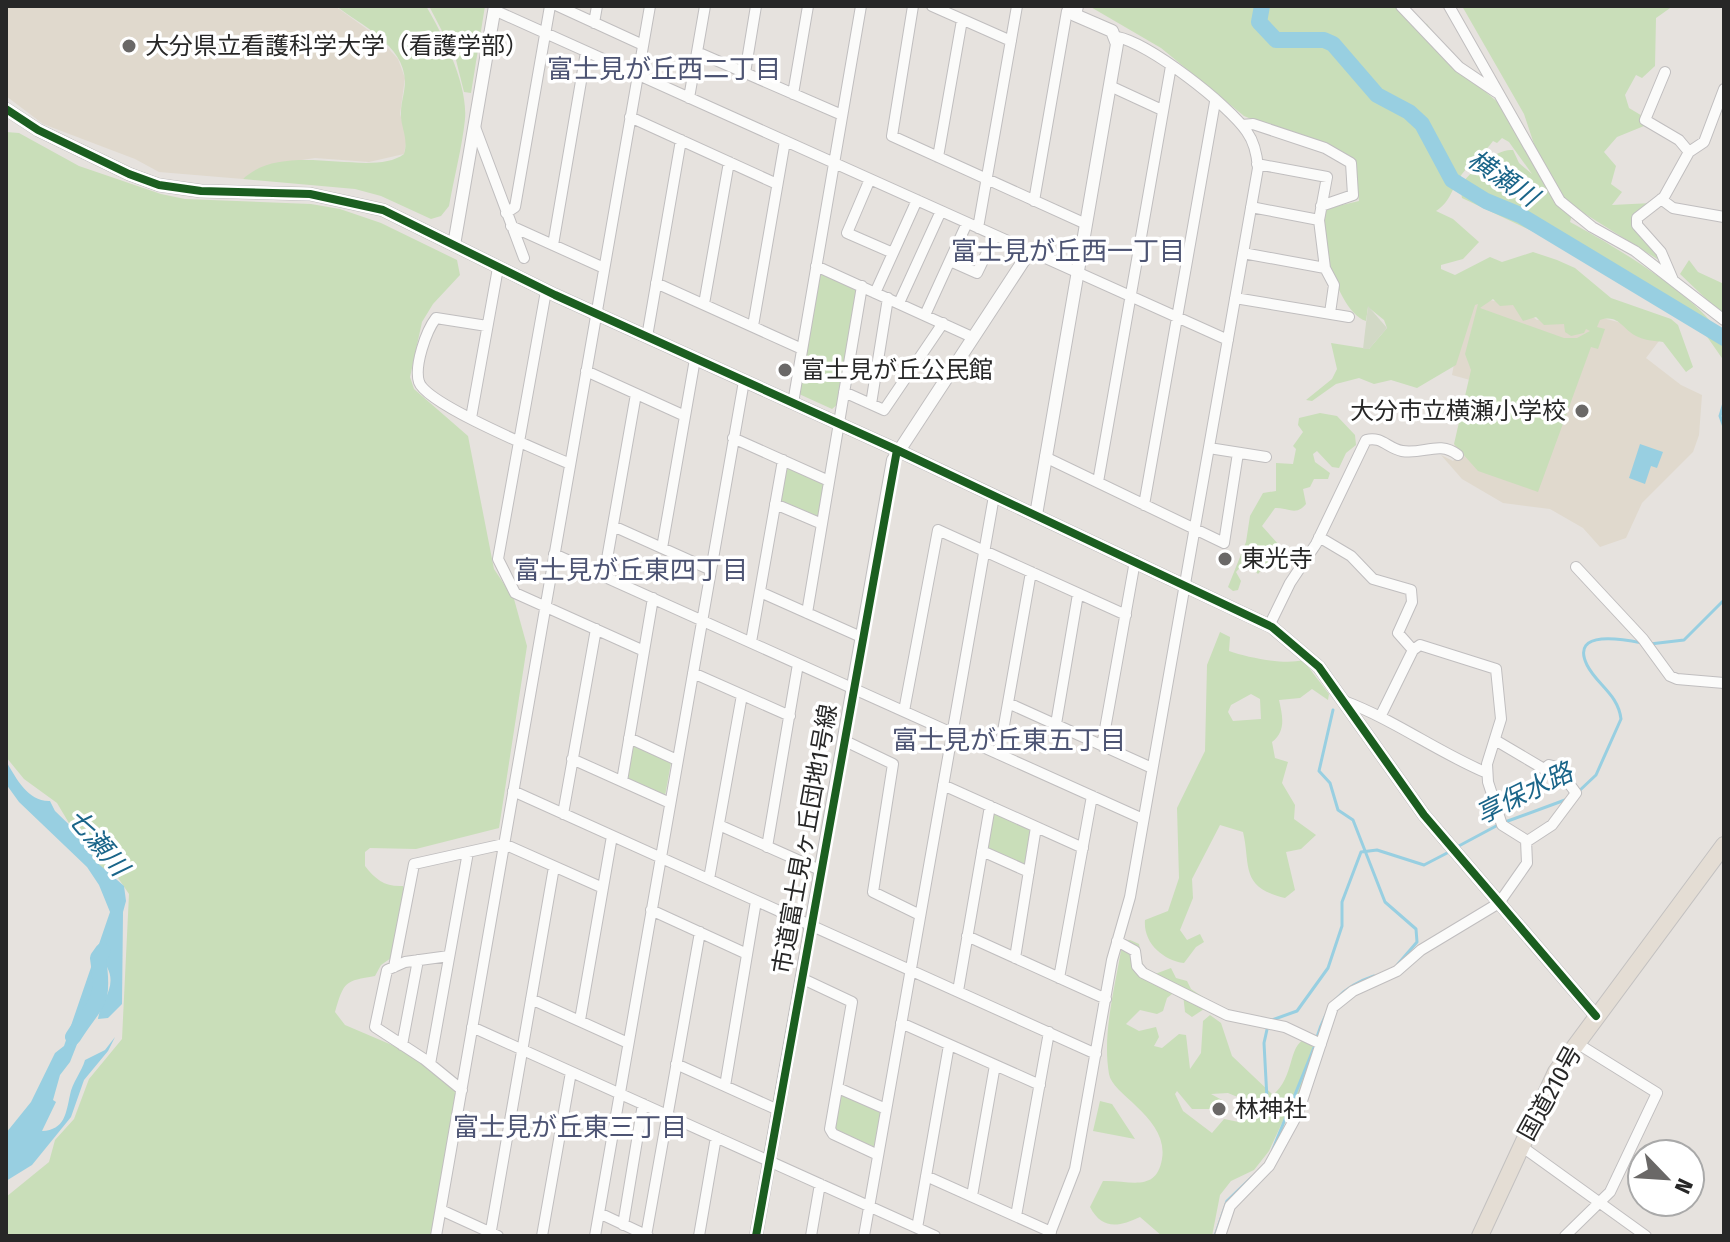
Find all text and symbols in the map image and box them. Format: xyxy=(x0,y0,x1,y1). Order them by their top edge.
place label: 大分県立看護科学大学（看護学部） xyxy=(145,32,529,60)
marker: 大分県立看護科学大学（看護学部） xyxy=(120,37,138,55)
district label: 富士見が丘西二丁目 xyxy=(547,54,781,85)
water label: 横瀬川 xyxy=(1462,144,1546,215)
district label: 富士見が丘西一丁目 xyxy=(951,236,1185,267)
place label: 富士見が丘公民館 xyxy=(801,356,993,384)
marker: 富士見が丘公民館 xyxy=(776,361,794,379)
place label: 大分市立横瀬小学校 xyxy=(1350,397,1566,425)
marker: 大分市立横瀬小学校 xyxy=(1573,402,1591,420)
place label: 東光寺 xyxy=(1241,545,1313,573)
marker: 東光寺 xyxy=(1216,550,1234,568)
district label: 富士見が丘東四丁目 xyxy=(514,555,748,586)
street label: 市道富士見ヶ丘団地1号線 xyxy=(767,702,843,976)
district label: 富士見が丘東五丁目 xyxy=(892,725,1126,756)
water label: 享保水路 xyxy=(1471,756,1580,830)
water label: 七瀬川 xyxy=(61,802,136,884)
street label: 国道210号 xyxy=(1513,1041,1587,1145)
place label: 林神社 xyxy=(1235,1095,1307,1123)
marker: 林神社 xyxy=(1210,1100,1228,1118)
district label: 富士見が丘東三丁目 xyxy=(453,1112,687,1143)
north arrow xyxy=(1626,1138,1706,1218)
text: N xyxy=(1669,1175,1699,1198)

